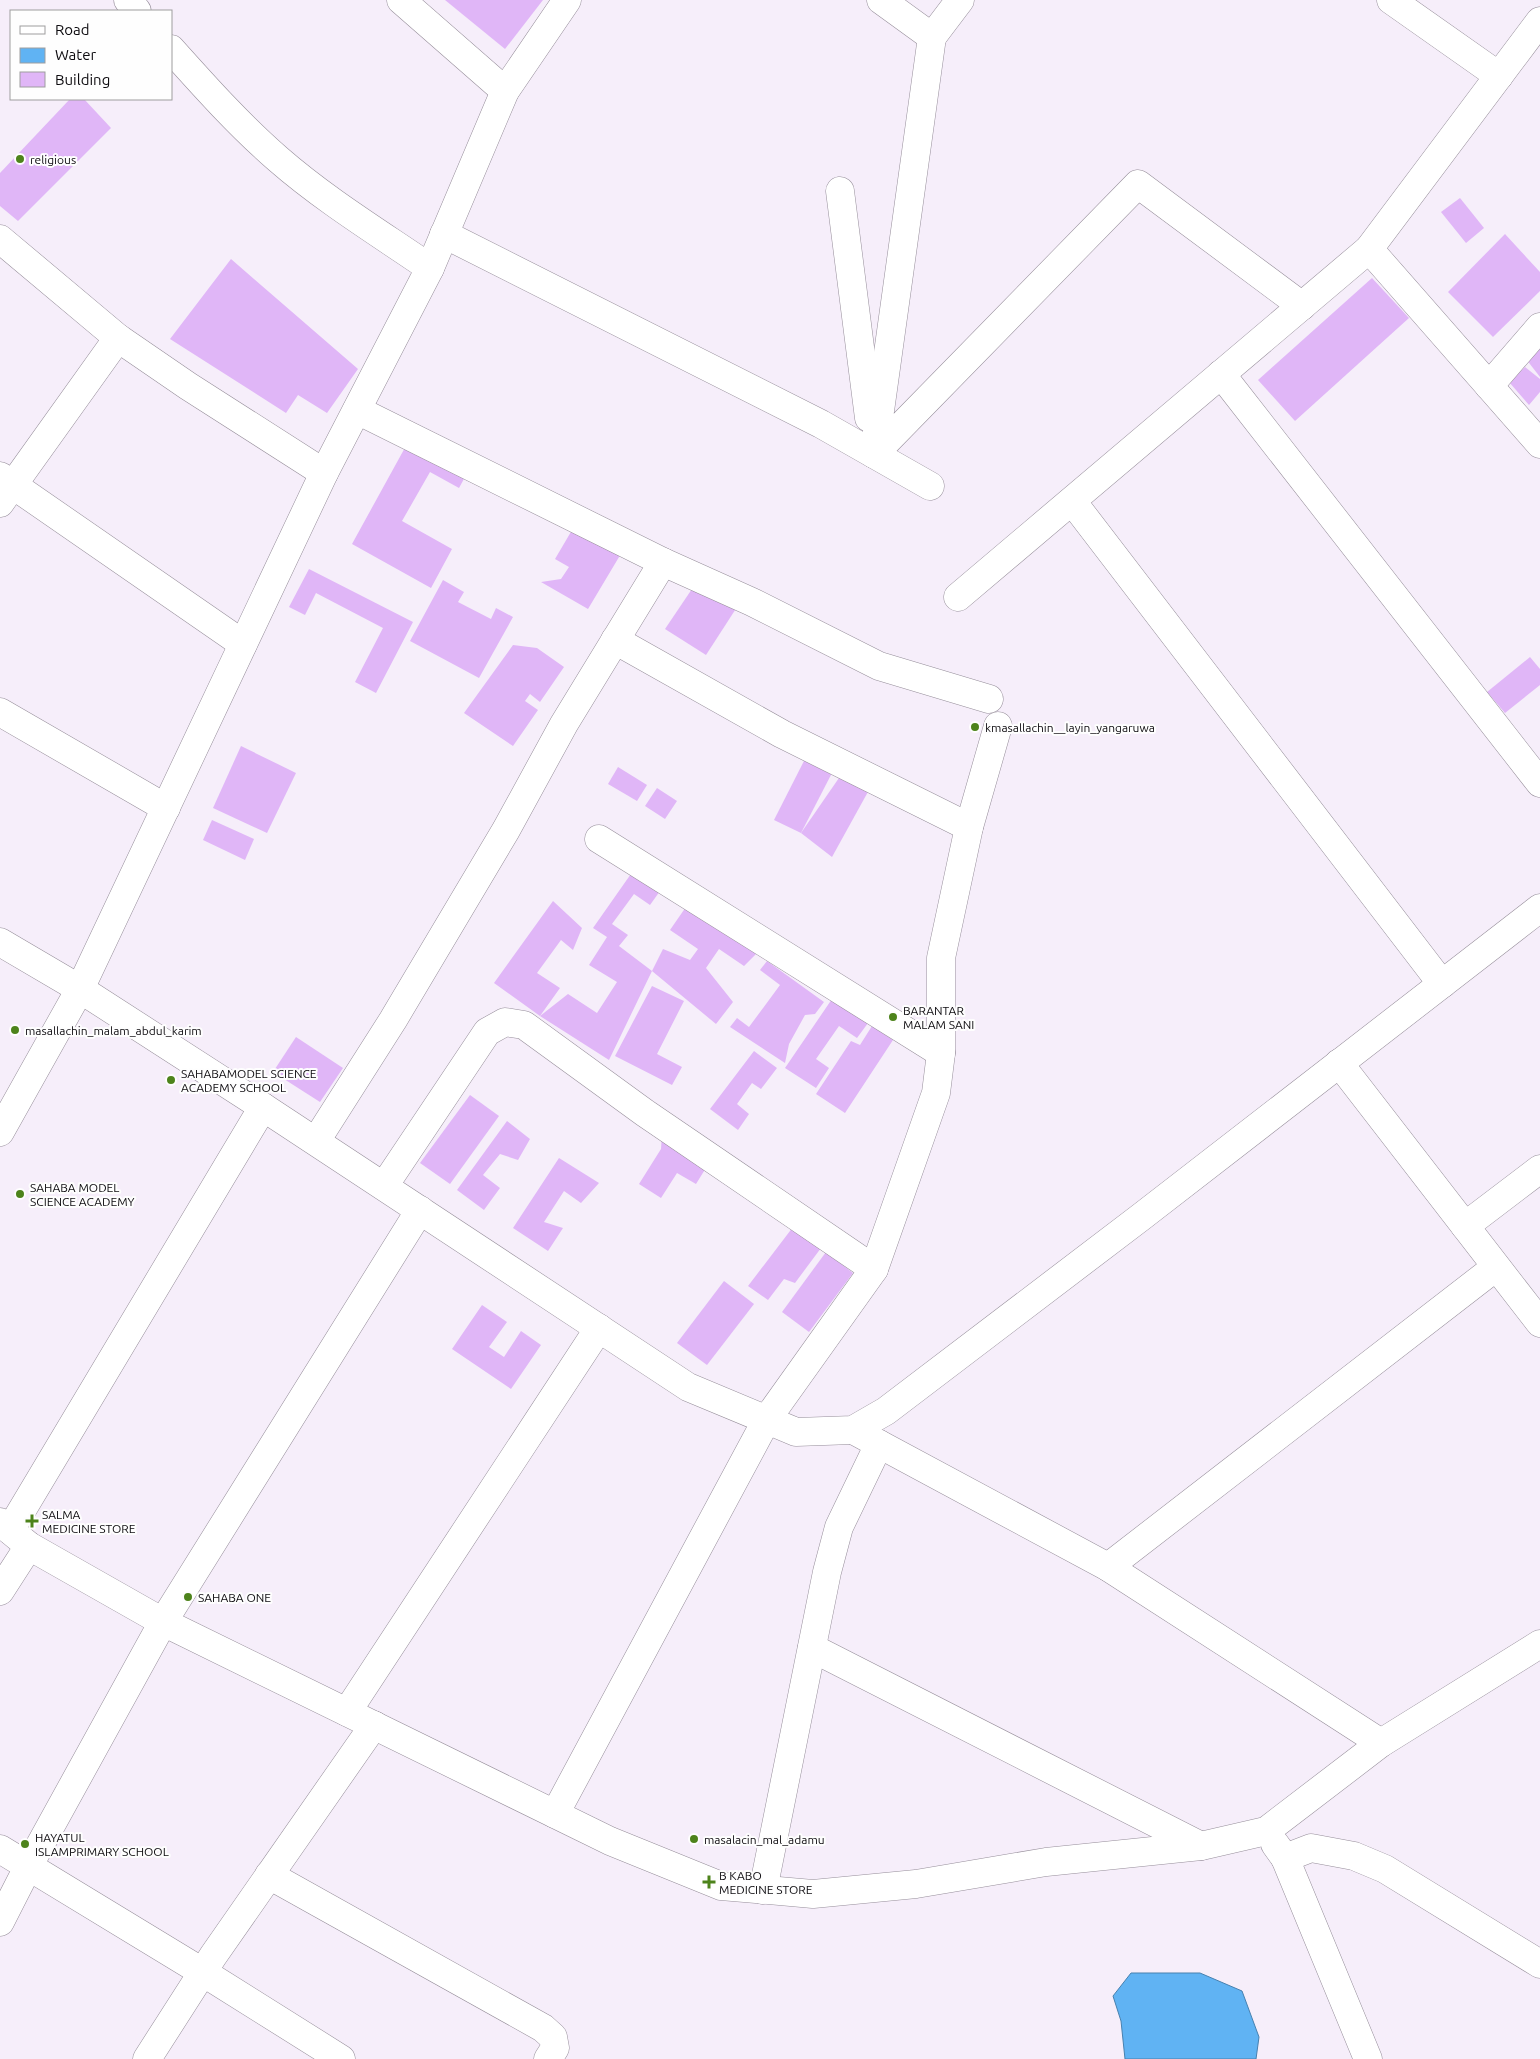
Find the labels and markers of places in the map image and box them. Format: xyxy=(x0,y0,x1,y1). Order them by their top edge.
marker: religious xyxy=(14,153,26,165)
place label: religious xyxy=(30,153,76,166)
marker: kmasallachin__layin_yangaruwa xyxy=(969,721,981,733)
place label: kmasallachin__layin_yangaruwa xyxy=(985,721,1155,734)
place label: BARANTAR MALAM SANI xyxy=(903,1004,974,1031)
marker: BARANTAR MALAM SANI xyxy=(887,1011,899,1023)
marker: masallachin_malam_abdul_karim xyxy=(9,1024,21,1036)
place label: masallachin_malam_abdul_karim xyxy=(25,1024,202,1037)
place label: SAHABAMODEL SCIENCE ACADEMY SCHOOL xyxy=(181,1067,317,1094)
marker: SAHABAMODEL SCIENCE ACADEMY SCHOOL xyxy=(165,1074,177,1086)
place label: SAHABA MODEL SCIENCE ACADEMY xyxy=(30,1181,135,1208)
marker: SAHABA MODEL SCIENCE ACADEMY xyxy=(14,1188,26,1200)
place label: SALMA MEDICINE STORE xyxy=(42,1508,136,1535)
marker: SALMA MEDICINE STORE xyxy=(26,1515,38,1527)
marker: SAHABA ONE xyxy=(182,1591,194,1603)
place label: SAHABA ONE xyxy=(198,1591,271,1604)
place label: HAYATUL ISLAMPRIMARY SCHOOL xyxy=(35,1831,169,1858)
marker: masalacin_mal_adamu xyxy=(688,1833,700,1845)
place label: masalacin_mal_adamu xyxy=(704,1833,825,1846)
marker: HAYATUL ISLAMPRIMARY SCHOOL xyxy=(19,1838,31,1850)
place label: B KABO MEDICINE STORE xyxy=(719,1869,813,1896)
marker: B KABO MEDICINE STORE xyxy=(703,1876,715,1888)

